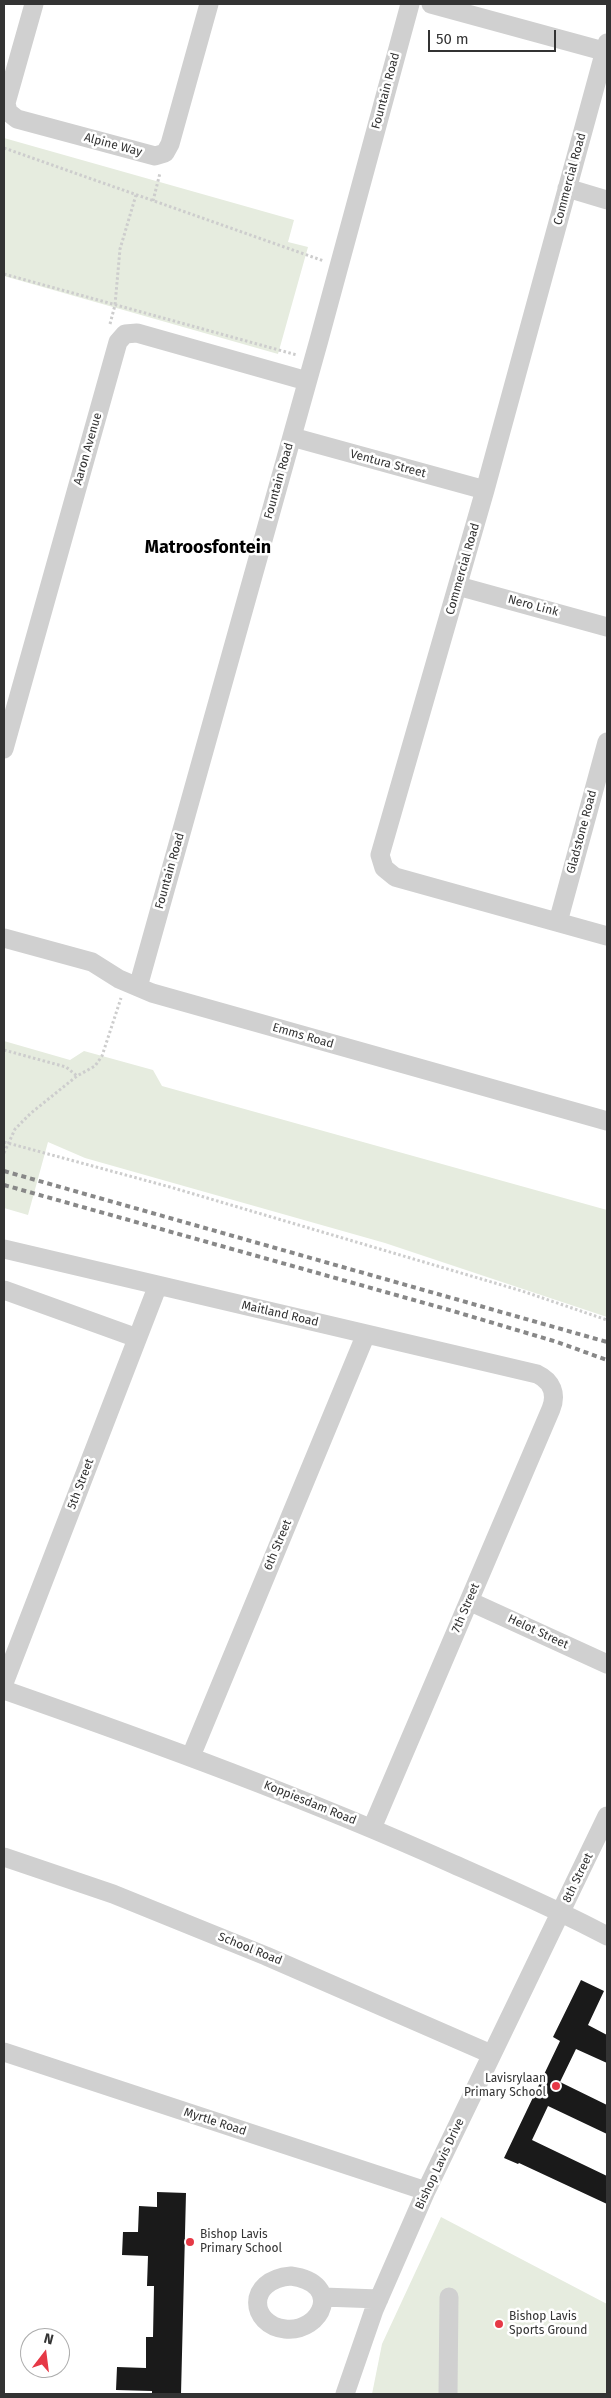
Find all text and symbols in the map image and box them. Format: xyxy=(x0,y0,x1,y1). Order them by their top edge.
scale bar xyxy=(431,20,558,52)
text: 50 m xyxy=(436,30,469,48)
street label: Fountain Road xyxy=(369,51,403,131)
street label: Alpine Way xyxy=(82,130,144,160)
street label: Commercial Road xyxy=(551,131,589,227)
street label: Aaron Avenue xyxy=(71,411,105,487)
street label: Fountain Road xyxy=(261,441,297,521)
street label: Ventura Street xyxy=(349,447,427,481)
street label: Commercial Road xyxy=(443,521,483,617)
district label: Matroosfontein xyxy=(145,537,271,559)
street label: Nero Link xyxy=(506,592,560,620)
street label: Gladstone Road xyxy=(564,789,600,875)
street label: Fountain Road xyxy=(152,831,188,911)
street label: Emms Road xyxy=(271,1020,335,1052)
street label: Maitland Road xyxy=(240,1298,320,1330)
street label: 5th Street xyxy=(65,1457,97,1511)
street label: 6th Street xyxy=(261,1518,295,1572)
street label: 7th Street xyxy=(449,1581,483,1635)
street label: Helot Street xyxy=(505,1612,571,1652)
street label: Koppiesdam Road xyxy=(262,1778,358,1828)
street label: 8th Street xyxy=(560,1851,596,1905)
street label: School Road xyxy=(216,1930,284,1968)
place label: Lavisrylaan Primary School xyxy=(464,2072,546,2100)
marker: Lavisrylaan Primary School xyxy=(550,2080,562,2092)
street label: Myrtle Road xyxy=(182,2105,248,2139)
street label: Bishop Lavis Drive xyxy=(413,2116,467,2212)
place label: Bishop Lavis Primary School xyxy=(200,2228,282,2256)
marker: Bishop Lavis Primary School xyxy=(184,2236,196,2248)
place label: Bishop Lavis Sports Ground xyxy=(509,2310,587,2338)
marker: Bishop Lavis Sports Ground xyxy=(493,2318,505,2330)
north arrow xyxy=(20,2328,70,2378)
text: N xyxy=(42,2330,55,2348)

